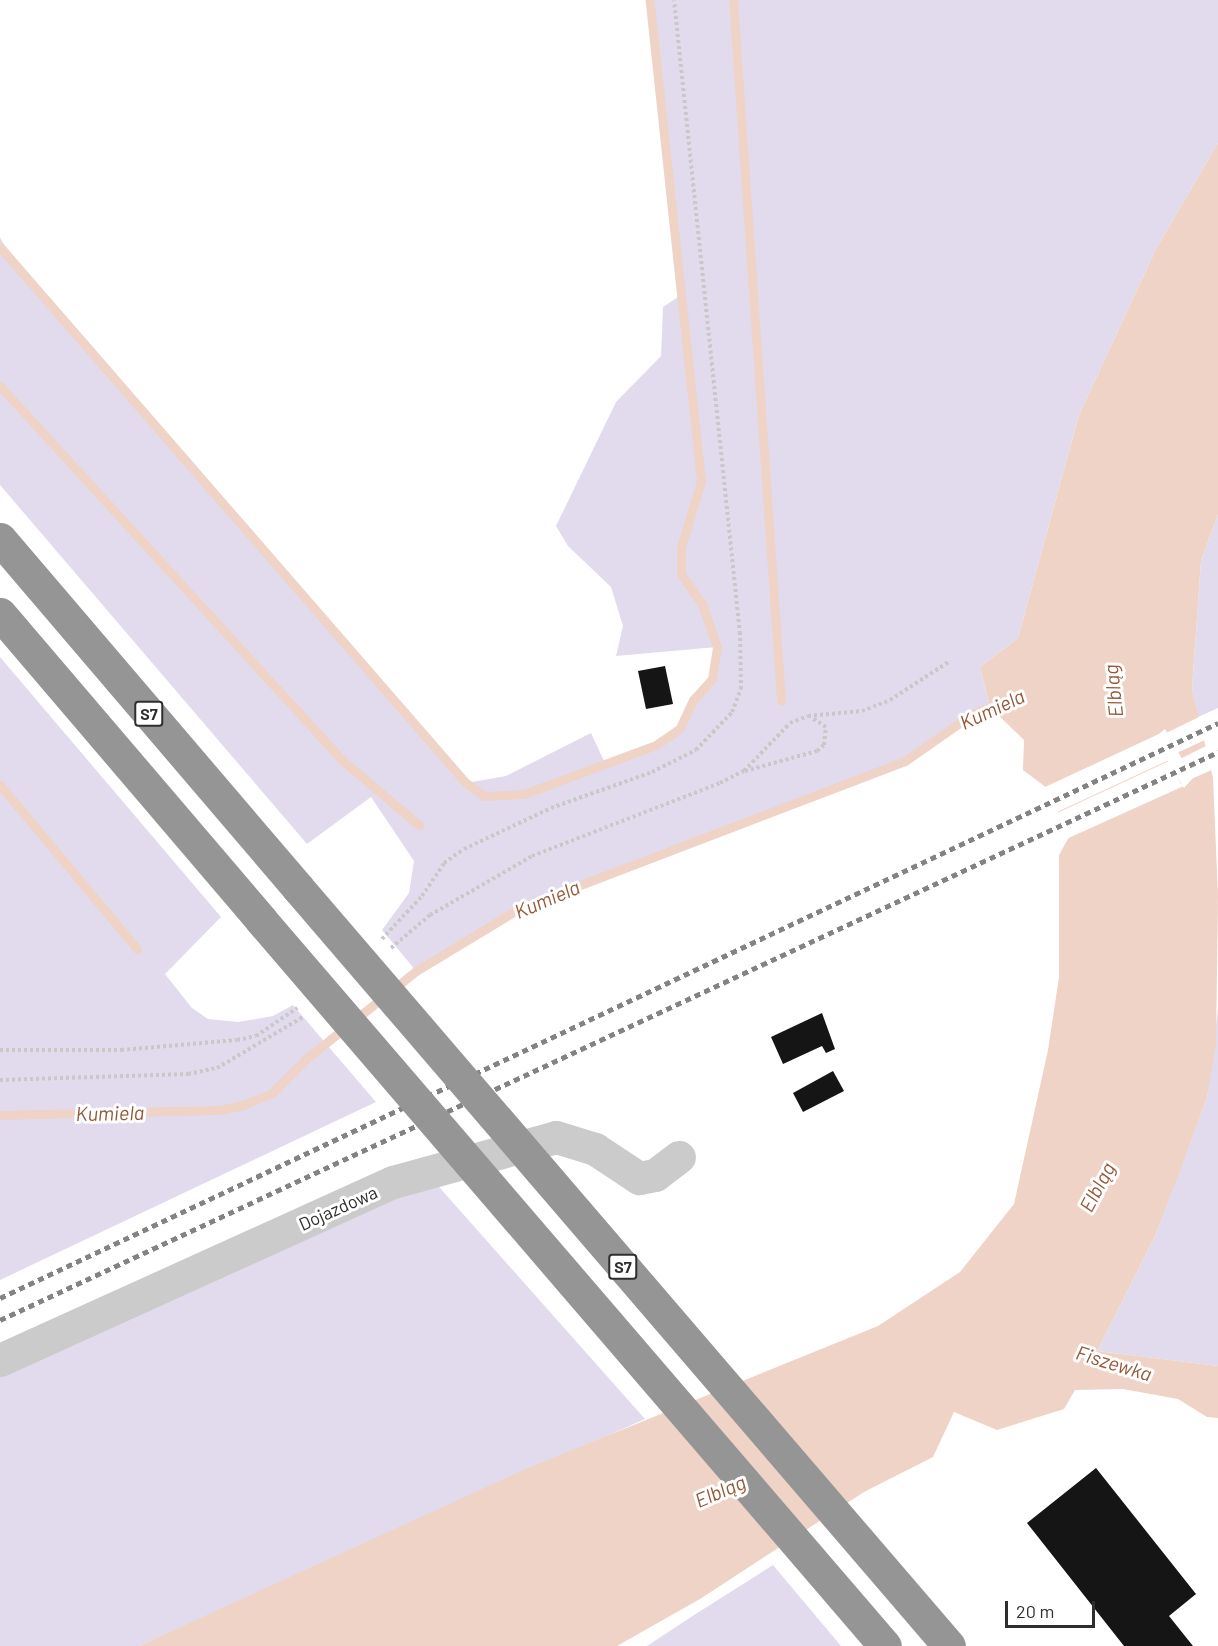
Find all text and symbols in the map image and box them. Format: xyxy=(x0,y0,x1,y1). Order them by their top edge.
water label: Elbląg xyxy=(1098,664,1128,718)
water label: Kumiela xyxy=(956,684,1028,734)
road number: S7 xyxy=(134,701,164,727)
water label: Kumiela xyxy=(511,875,583,923)
water label: Kumiela xyxy=(75,1100,145,1126)
water label: Elbląg xyxy=(1074,1158,1120,1216)
street label: Dojazdowa xyxy=(295,1181,381,1235)
road number: S7 xyxy=(608,1254,638,1280)
water label: Fiszewka xyxy=(1073,1340,1155,1386)
water label: Elbląg xyxy=(691,1470,749,1512)
scale bar xyxy=(1008,1589,1098,1627)
text: 20 m xyxy=(1016,1600,1054,1622)

